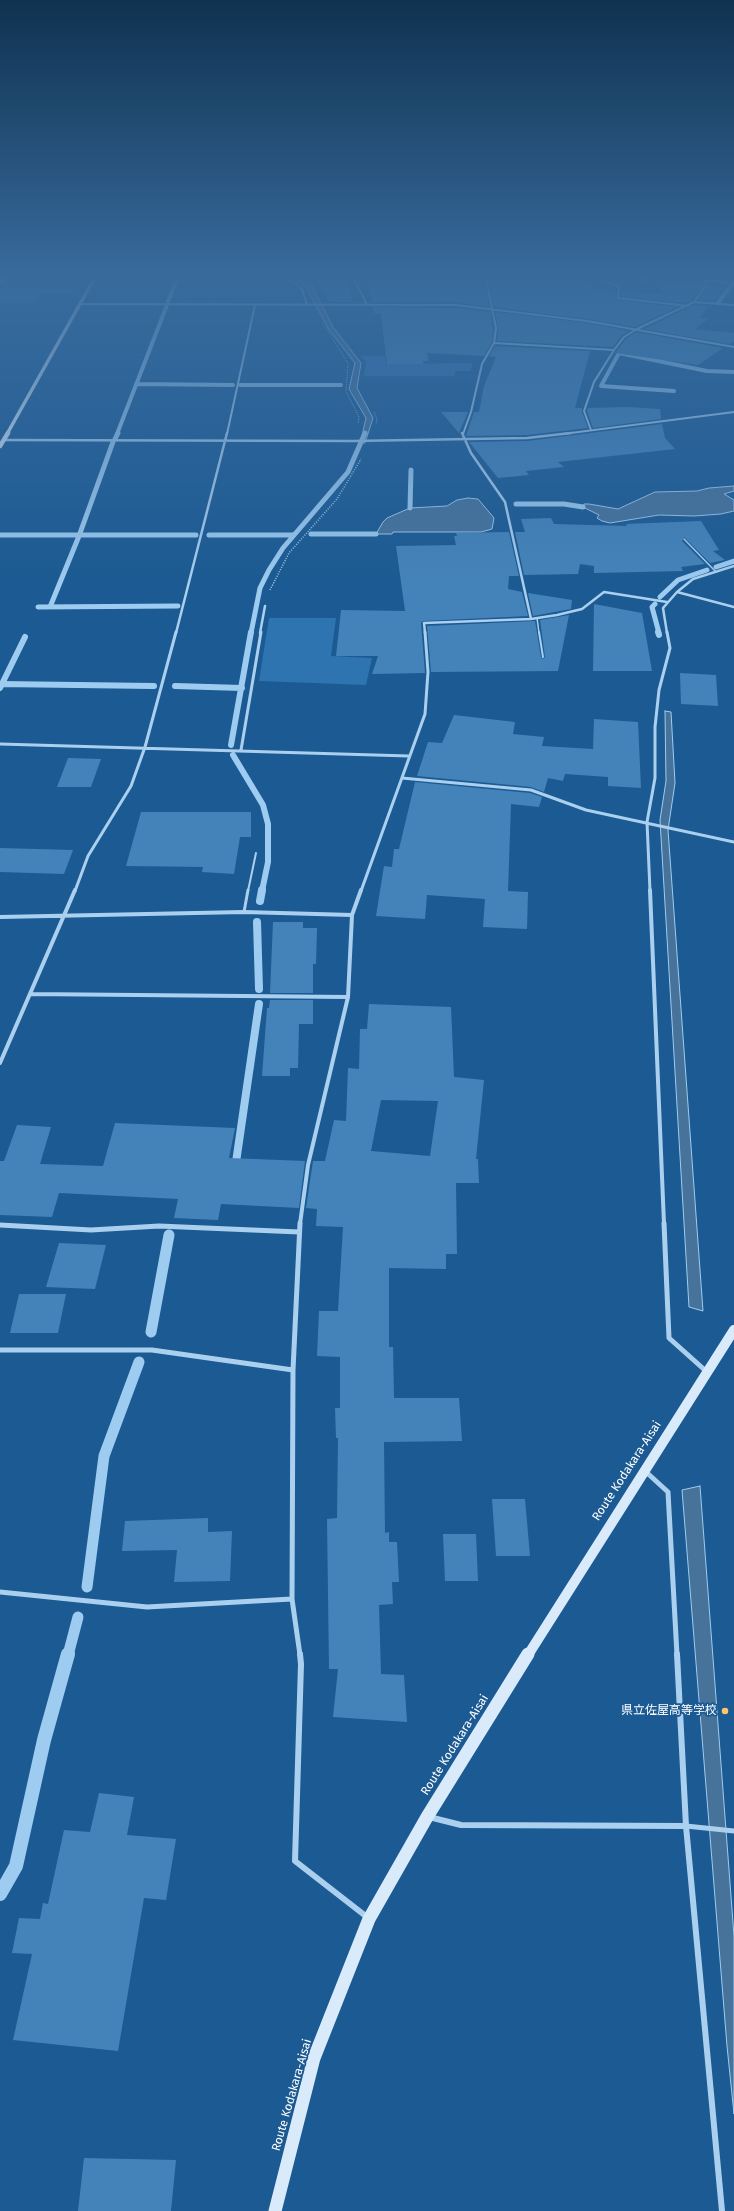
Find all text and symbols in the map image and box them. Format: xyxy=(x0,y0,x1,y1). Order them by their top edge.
street label: Route Kodakara-Aisai xyxy=(589,1418,665,1524)
street label: Route Kodakara-Aisai xyxy=(418,1692,492,1798)
place label: 県立佐屋高等学校 xyxy=(621,1704,717,1718)
marker: 県立佐屋高等学校 xyxy=(720,1706,730,1716)
street label: Route Kodakara-Aisai xyxy=(269,2037,315,2153)

